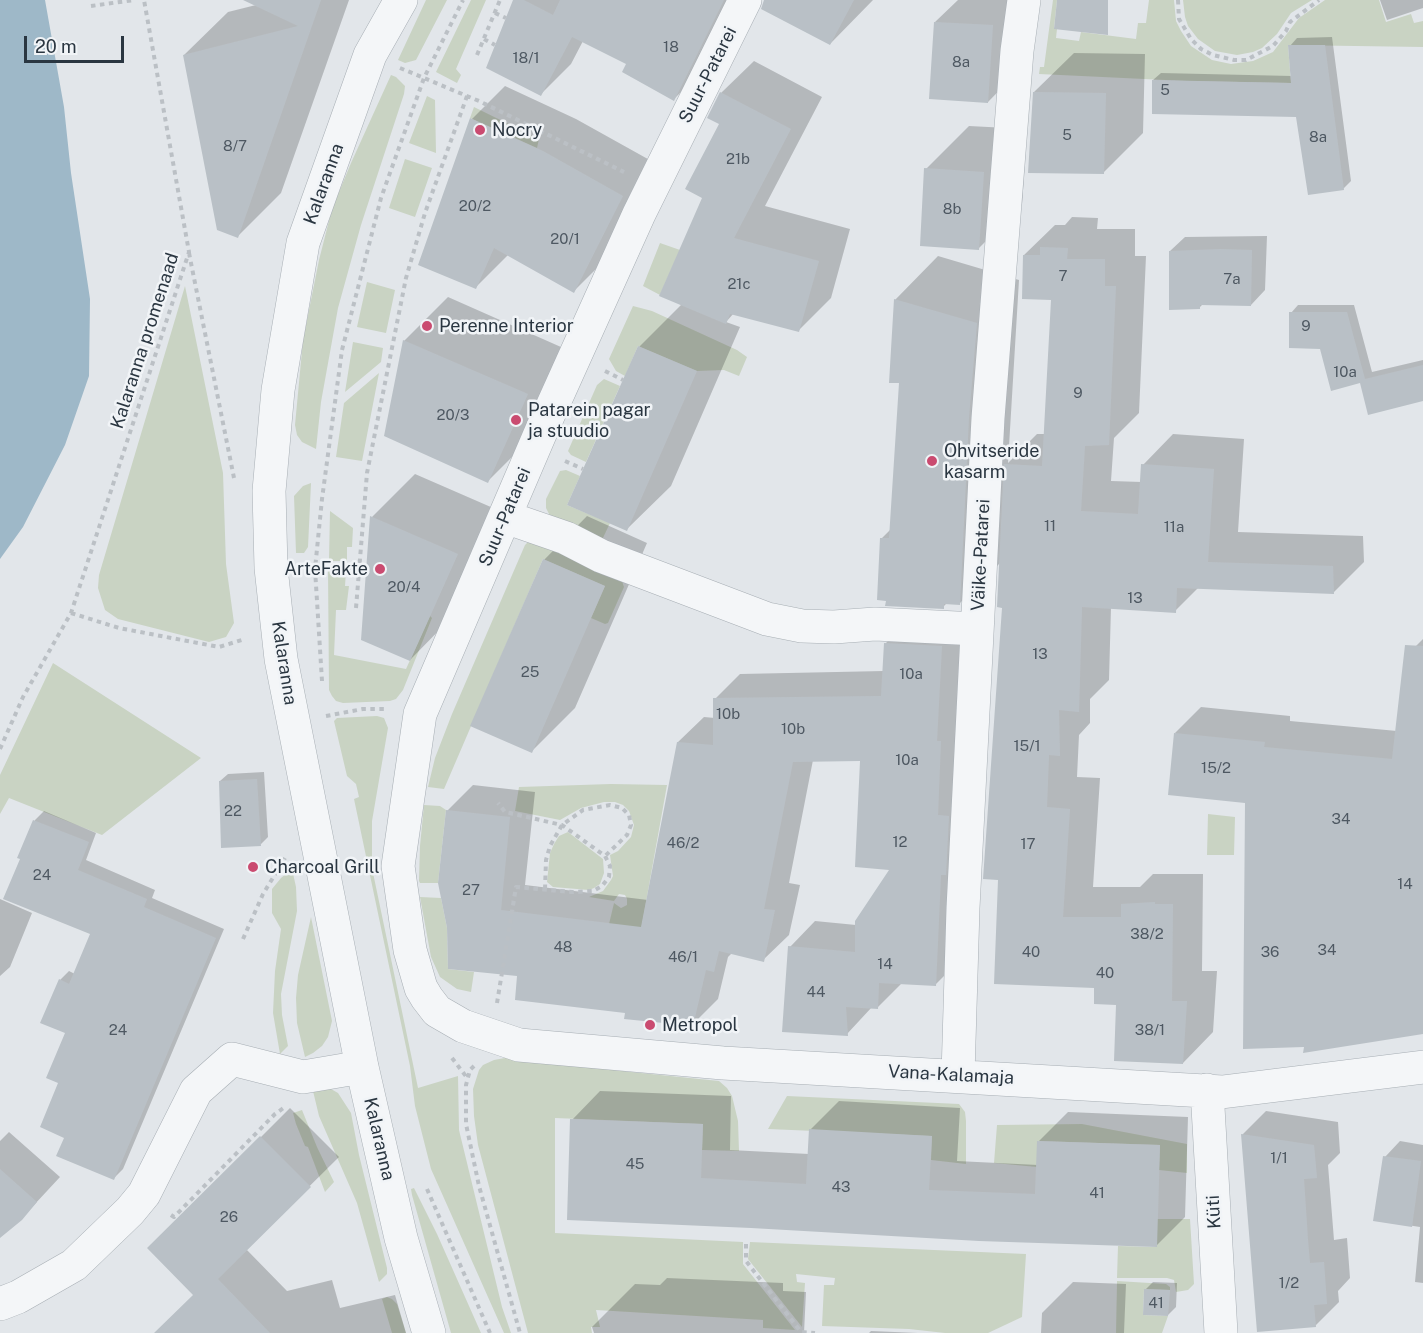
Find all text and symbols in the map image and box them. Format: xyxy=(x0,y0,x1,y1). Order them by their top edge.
street label: Suur-Patarei xyxy=(674,23,742,127)
scale bar xyxy=(27,24,128,62)
text: 20 m xyxy=(35,36,77,57)
house number: 18 xyxy=(663,38,679,56)
house number: 18/1 xyxy=(512,49,540,67)
house number: 8a xyxy=(952,53,970,71)
house number: 5 xyxy=(1160,81,1170,99)
place label: Nocry xyxy=(492,119,542,141)
marker: Nocry xyxy=(473,123,487,137)
house number: 5 xyxy=(1062,126,1072,144)
house number: 8a xyxy=(1309,128,1327,146)
house number: 8/7 xyxy=(223,137,247,155)
street label: Kalaranna xyxy=(299,140,349,228)
house number: 21b xyxy=(726,150,750,168)
house number: 20/2 xyxy=(459,197,491,215)
house number: 8b xyxy=(943,200,961,218)
house number: 20/1 xyxy=(550,230,580,248)
street label: Kalaranna promenaad xyxy=(106,250,184,432)
house number: 7 xyxy=(1058,267,1068,285)
house number: 7a xyxy=(1223,270,1241,288)
house number: 21c xyxy=(727,275,751,293)
place label: Perenne Interior xyxy=(439,315,574,337)
house number: 9 xyxy=(1301,317,1311,335)
marker: Perenne Interior xyxy=(420,319,434,333)
house number: 10a xyxy=(1333,363,1357,381)
house number: 9 xyxy=(1073,384,1083,402)
place label: Patarein pagar ja stuudio xyxy=(528,399,651,442)
house number: 20/3 xyxy=(437,406,469,424)
marker: Patarein pagar ja stuudio xyxy=(509,413,523,427)
place label: Ohvitseride kasarm xyxy=(944,440,1039,482)
marker: Ohvitseride kasarm xyxy=(925,454,939,468)
street label: Suur-Patarei xyxy=(474,464,536,570)
street label: Väike-Patarei xyxy=(967,499,995,611)
house number: 11 xyxy=(1044,517,1056,535)
house number: 11a xyxy=(1164,518,1184,536)
place label: ArteFakte xyxy=(284,558,368,580)
marker: ArteFakte xyxy=(373,562,387,576)
house number: 20/4 xyxy=(388,578,420,596)
house number: 13 xyxy=(1127,589,1143,607)
street label: Kalaranna xyxy=(267,619,301,707)
house number: 13 xyxy=(1032,645,1048,663)
house number: 25 xyxy=(521,663,539,681)
house number: 10a xyxy=(899,665,923,683)
house number: 10b xyxy=(716,705,740,723)
house number: 10b xyxy=(781,720,805,738)
house number: 15/1 xyxy=(1013,737,1041,755)
house number: 10a xyxy=(895,751,919,769)
house number: 15/2 xyxy=(1201,759,1231,777)
house number: 22 xyxy=(224,802,242,820)
house number: 34 xyxy=(1332,810,1350,828)
house number: 12 xyxy=(892,833,908,851)
house number: 46/2 xyxy=(667,834,699,852)
house number: 17 xyxy=(1020,835,1036,853)
place label: Charcoal Grill xyxy=(265,856,380,878)
marker: Charcoal Grill xyxy=(246,860,260,874)
house number: 24 xyxy=(33,866,51,884)
house number: 14 xyxy=(1397,875,1413,893)
house number: 27 xyxy=(462,881,480,899)
house number: 38/2 xyxy=(1130,925,1164,943)
house number: 48 xyxy=(553,938,573,956)
house number: 34 xyxy=(1318,941,1336,959)
house number: 40 xyxy=(1022,943,1040,961)
house number: 36 xyxy=(1261,943,1279,961)
house number: 46/1 xyxy=(668,948,698,966)
house number: 14 xyxy=(877,955,893,973)
house number: 40 xyxy=(1096,964,1114,982)
house number: 44 xyxy=(807,983,825,1001)
place label: Metropol xyxy=(662,1014,738,1036)
marker: Metropol xyxy=(643,1018,657,1032)
house number: 24 xyxy=(109,1021,127,1039)
house number: 38/1 xyxy=(1135,1021,1165,1039)
street label: Vana-Kalamaja xyxy=(888,1061,1014,1089)
street label: Kalaranna xyxy=(359,1095,399,1183)
house number: 1/1 xyxy=(1270,1149,1288,1167)
house number: 45 xyxy=(626,1155,644,1173)
house number: 43 xyxy=(832,1178,850,1196)
house number: 41 xyxy=(1089,1184,1105,1202)
street label: Küti xyxy=(1202,1195,1226,1229)
house number: 26 xyxy=(220,1208,238,1226)
house number: 1/2 xyxy=(1279,1274,1299,1292)
house number: 41 xyxy=(1148,1294,1164,1312)

